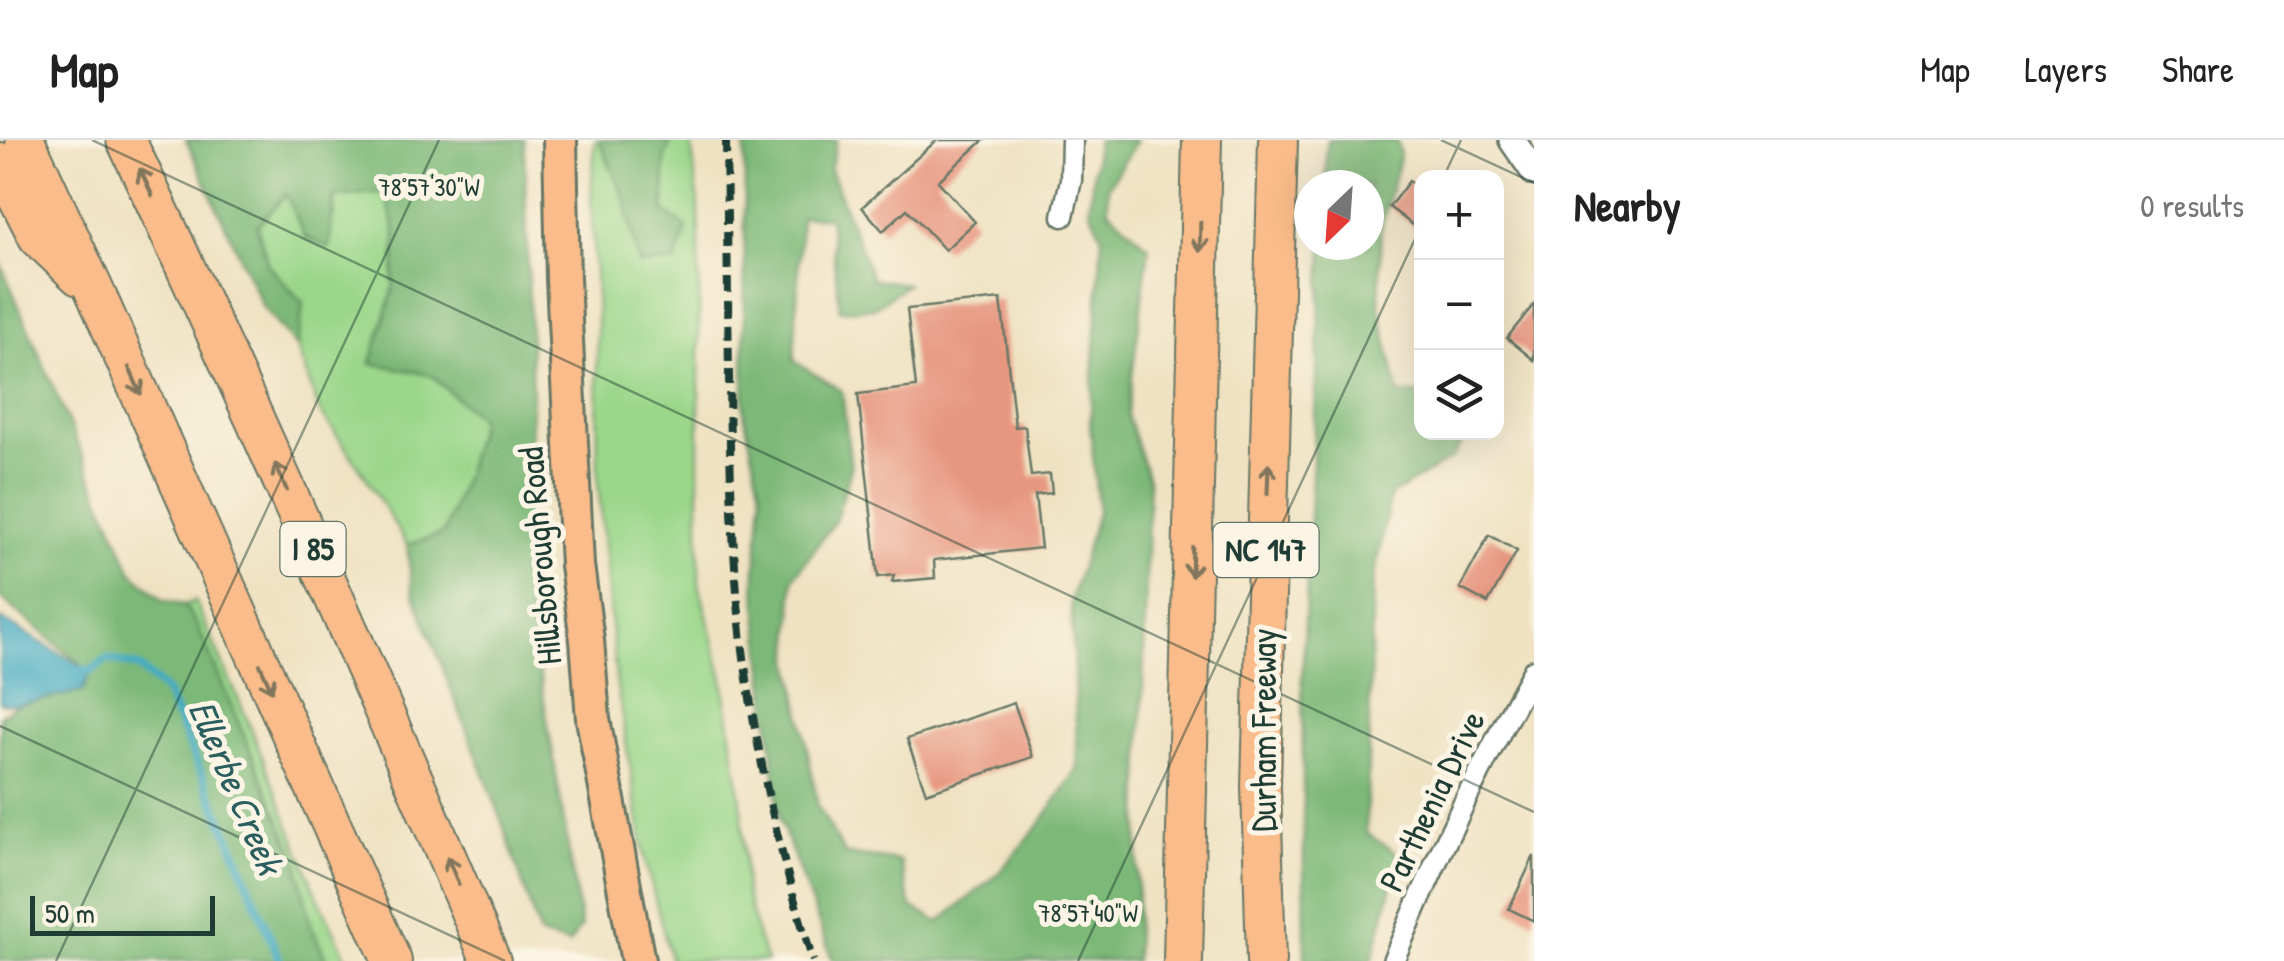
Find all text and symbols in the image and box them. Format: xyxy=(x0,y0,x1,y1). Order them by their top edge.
text: Map xyxy=(50,37,118,102)
text: Map xyxy=(1920,46,1970,93)
text: Layers xyxy=(2025,46,2107,93)
text: Share xyxy=(2162,46,2234,93)
one-way arrow xyxy=(135,168,154,198)
text: 78°57'30"W xyxy=(378,170,480,204)
north arrow xyxy=(1294,170,1384,260)
map controls xyxy=(1414,170,1504,440)
button: + xyxy=(1414,170,1504,260)
text: Nearby xyxy=(1574,177,1681,234)
text: 0 results xyxy=(2140,184,2244,227)
one-way arrow xyxy=(1190,220,1210,253)
button: − xyxy=(1414,260,1504,350)
button: layers xyxy=(1414,350,1504,440)
one-way arrow xyxy=(126,365,145,395)
street label: Hillsborough Road xyxy=(507,445,572,667)
one-way arrow xyxy=(271,462,289,493)
one-way arrow xyxy=(1259,463,1278,495)
road number: I 85 xyxy=(280,522,346,576)
road number: NC 147 xyxy=(1214,523,1318,577)
one-way arrow xyxy=(1183,546,1202,578)
street label: Durham Freeway xyxy=(1240,628,1287,832)
one-way arrow xyxy=(258,662,277,692)
water label: Ellerbe Creek xyxy=(177,692,298,884)
street label: Parthenia Drive xyxy=(1367,702,1496,899)
one-way arrow xyxy=(443,856,461,887)
scale bar xyxy=(30,891,215,936)
text: 50 m xyxy=(45,894,95,932)
text: 78°57'40"W xyxy=(1038,896,1138,930)

